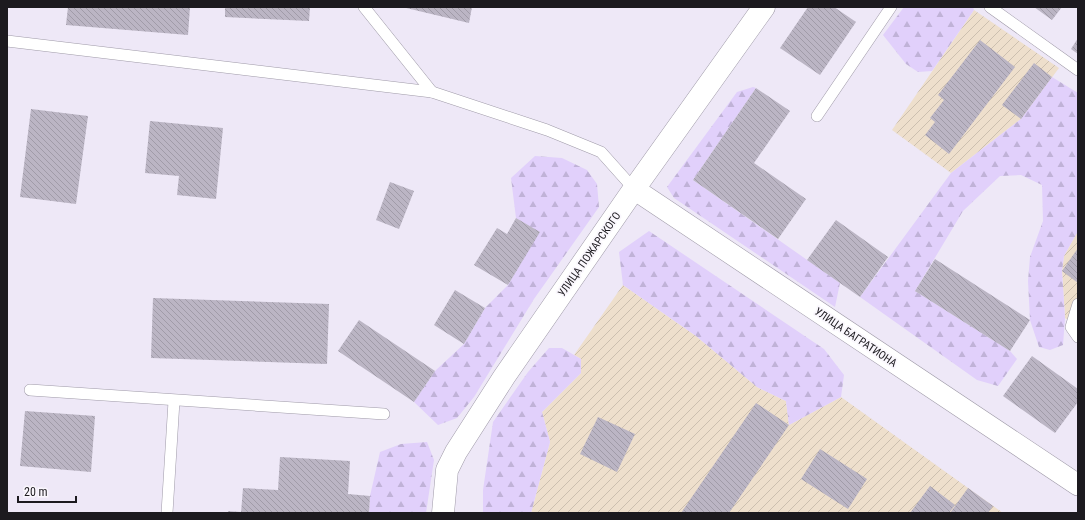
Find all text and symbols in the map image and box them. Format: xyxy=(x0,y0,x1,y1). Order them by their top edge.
street label: УЛИЦА ПОЖАРСКОГО xyxy=(555,209,623,299)
street label: УЛИЦА БАГРАТИОНА xyxy=(812,305,900,370)
scale bar xyxy=(18,478,76,504)
text: 20 m xyxy=(24,485,48,499)

